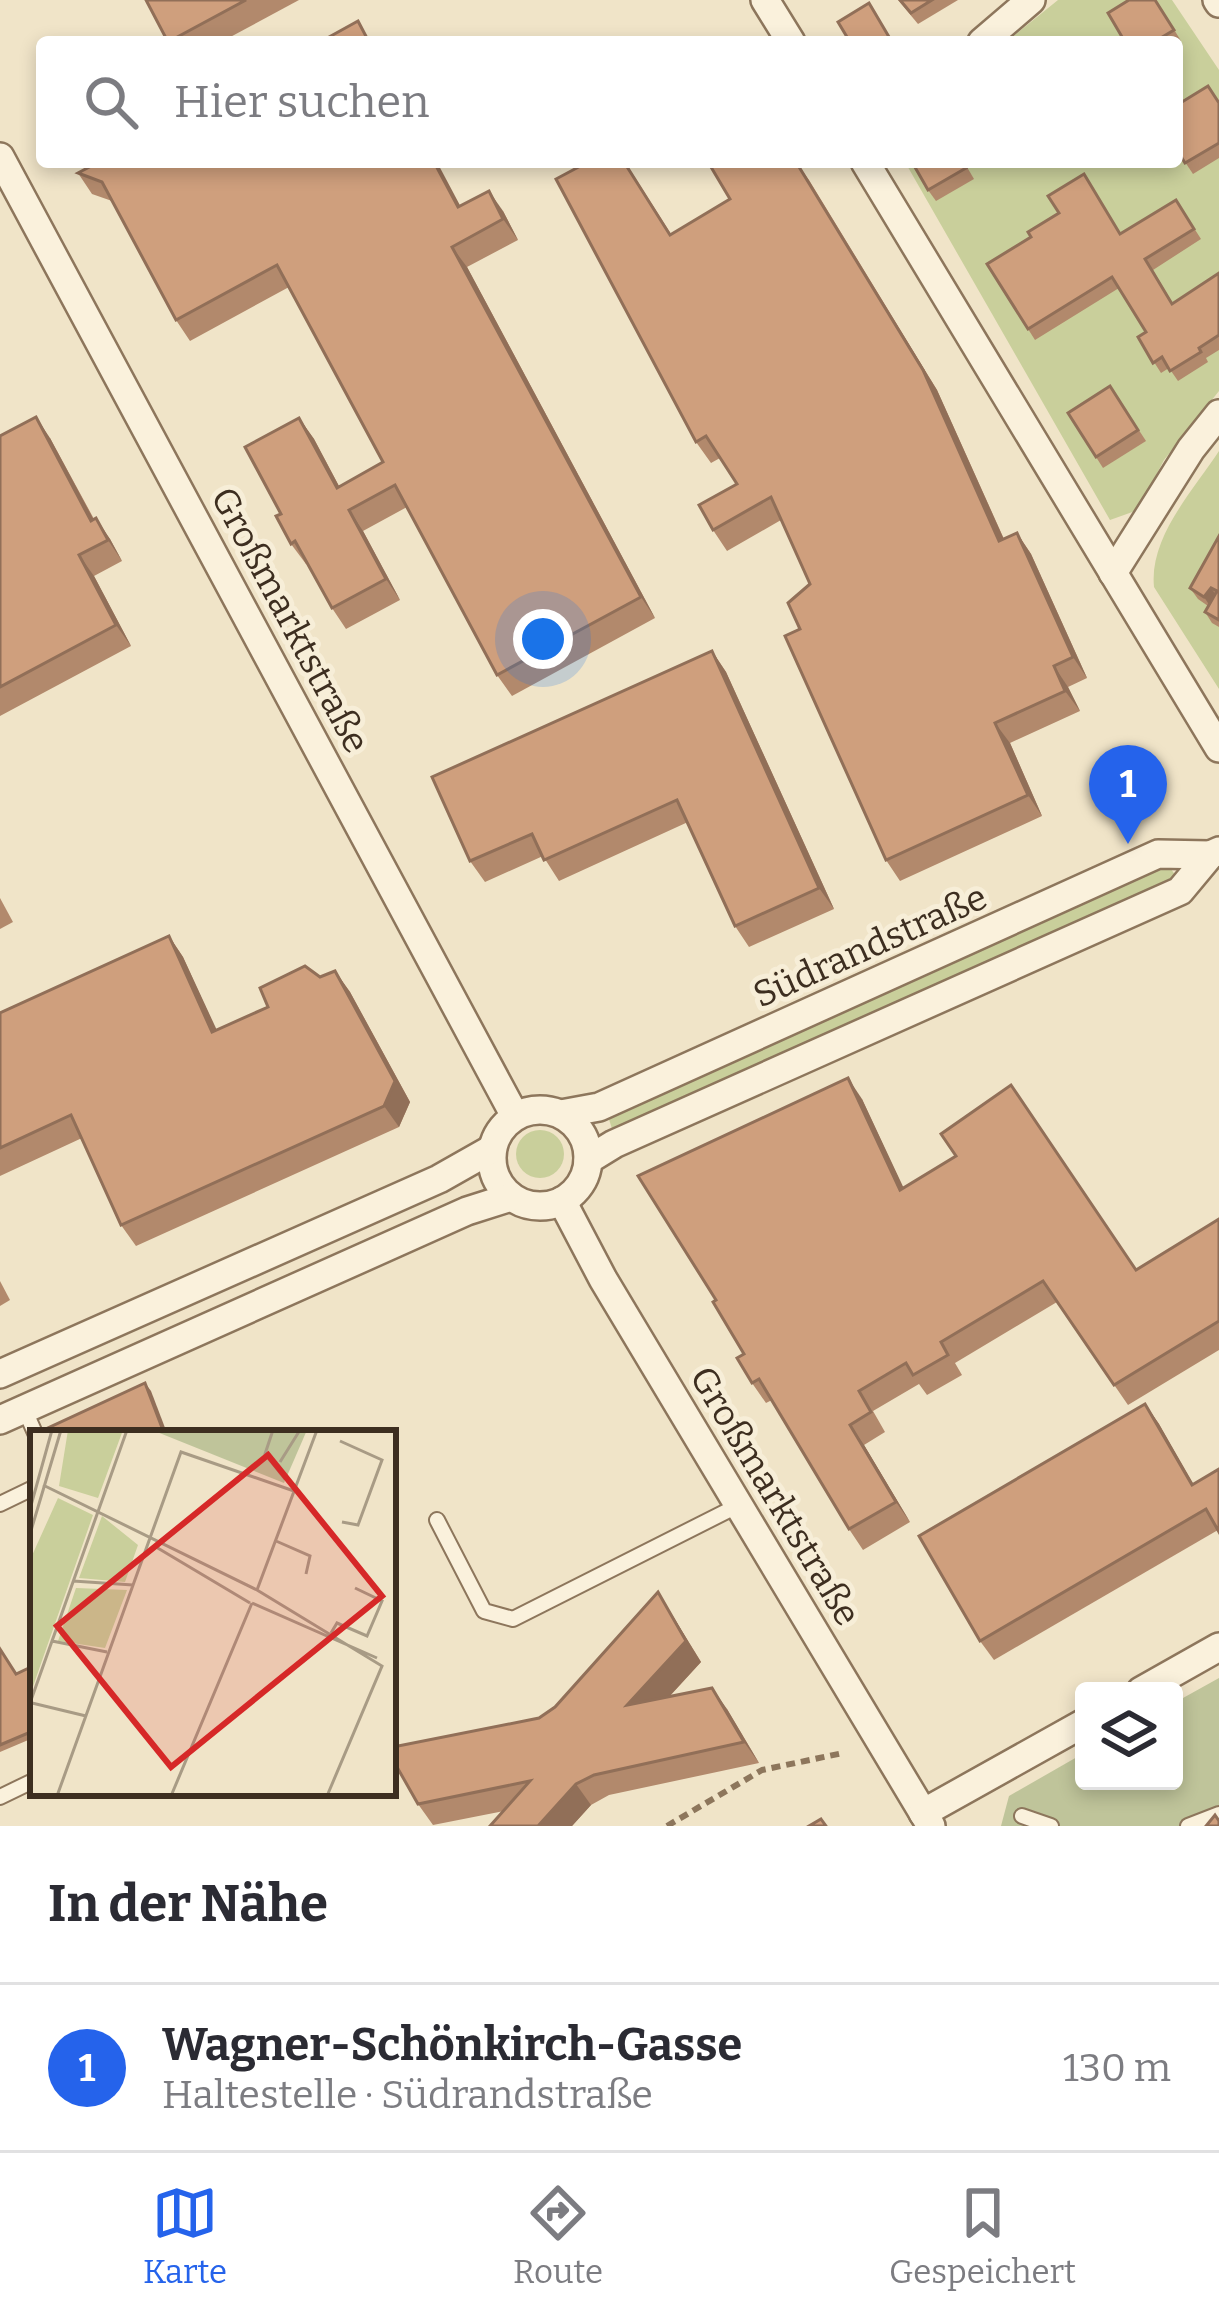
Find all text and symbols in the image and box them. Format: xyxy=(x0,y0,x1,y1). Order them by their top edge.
search box xyxy=(36,36,1183,168)
icon: search xyxy=(78,69,144,135)
text: Hier suchen xyxy=(174,75,430,129)
street label: Großmarktstraße xyxy=(201,480,379,760)
your location xyxy=(513,609,573,669)
pin: 1 xyxy=(1089,745,1167,844)
street label: Südrandstraße xyxy=(747,875,993,1017)
street label: Großmarktstraße xyxy=(680,1359,870,1633)
inset map xyxy=(30,1430,396,1796)
map controls xyxy=(1075,1682,1183,1790)
button: layers xyxy=(1075,1682,1183,1790)
text: In der Nähe xyxy=(48,1873,328,1935)
text: Wagner-Schönkirch-Gasse xyxy=(162,2018,742,2072)
text: 1 xyxy=(79,2045,95,2091)
text: 130 m xyxy=(1063,2045,1171,2091)
text: Haltestelle · Südrandstraße xyxy=(162,2072,653,2118)
tab: Karte xyxy=(143,2180,227,2292)
tab: Route xyxy=(513,2180,603,2292)
tab: Gespeichert xyxy=(889,2180,1076,2292)

